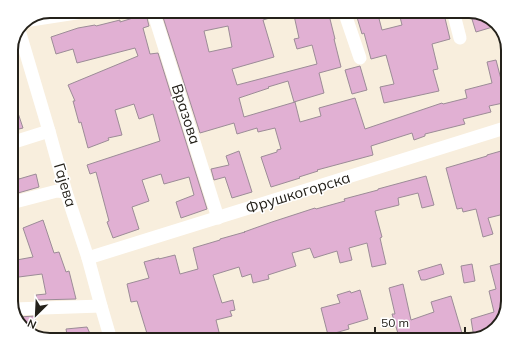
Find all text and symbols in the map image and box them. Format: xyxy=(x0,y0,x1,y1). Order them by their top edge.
street label: Вразова xyxy=(168,81,205,146)
street label: Гајева xyxy=(50,161,81,209)
street label: Фрушкогорска xyxy=(243,168,353,217)
north arrow xyxy=(16,295,56,335)
scale bar xyxy=(375,309,465,335)
text: 50 m xyxy=(381,315,409,330)
text: N xyxy=(25,316,39,332)

